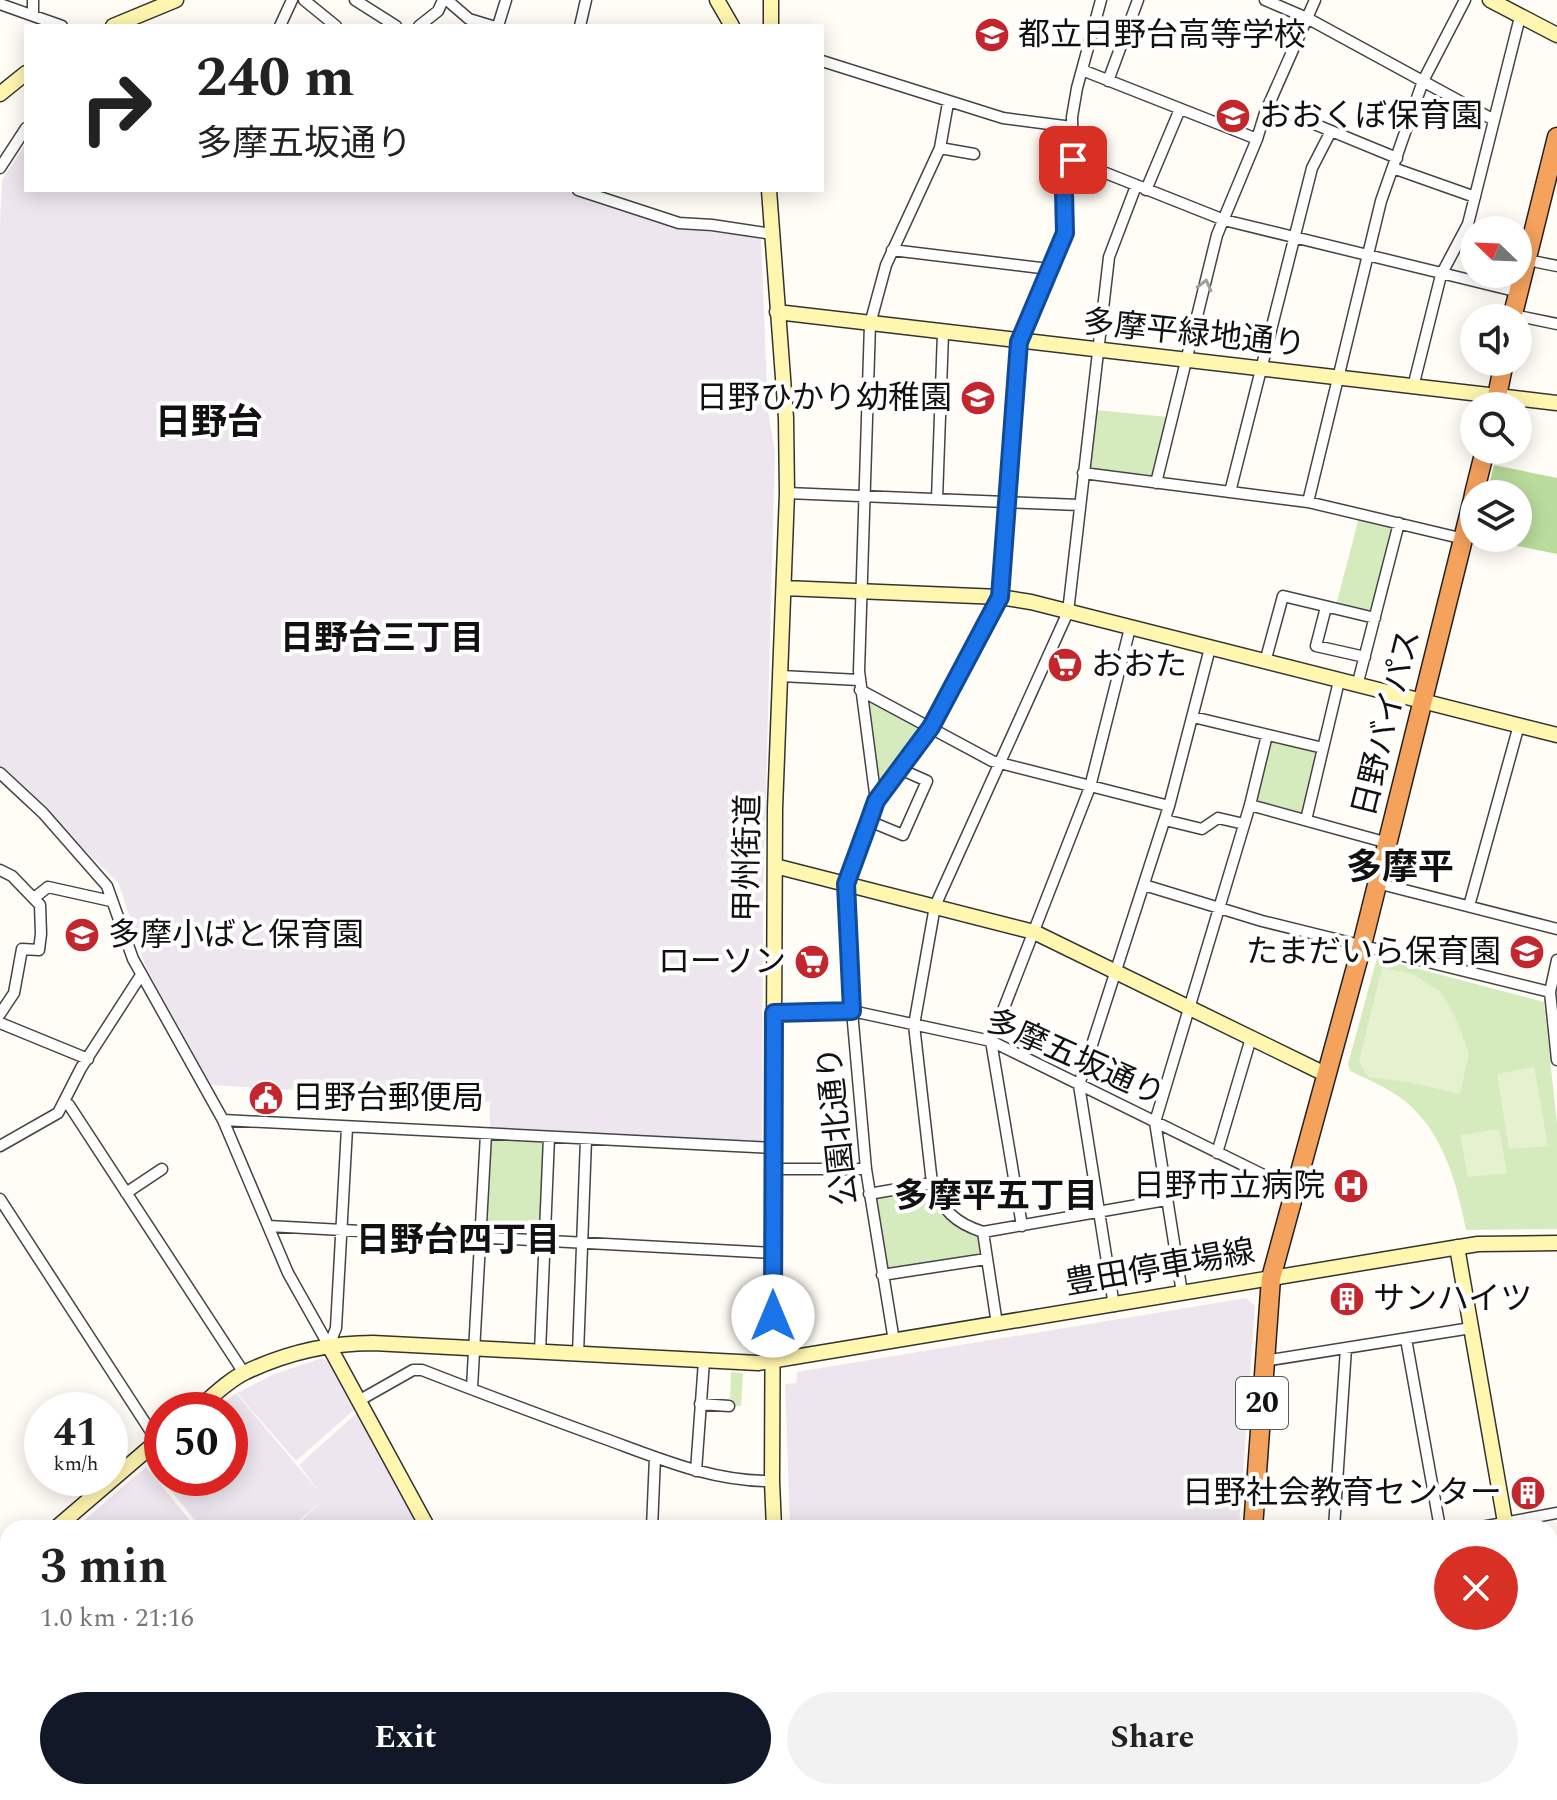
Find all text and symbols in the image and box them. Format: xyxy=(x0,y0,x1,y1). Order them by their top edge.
place label: 都立日野台高等学校 xyxy=(1018,11,1306,60)
school or university icon: 都立日野台高等学校 xyxy=(973,16,1011,54)
text: 240 m xyxy=(196,36,355,121)
icon: right xyxy=(64,56,168,160)
place label: おおくぼ保育園 xyxy=(1259,92,1483,141)
school or university icon: おおくぼ保育園 xyxy=(1214,97,1252,135)
text: 多摩五坂通り xyxy=(196,117,412,172)
pin xyxy=(1039,126,1107,194)
icon: arrive xyxy=(1051,138,1095,182)
north arrow xyxy=(1460,216,1532,288)
map controls xyxy=(1460,216,1532,552)
one-way arrow xyxy=(1196,278,1213,292)
street label: 多摩平緑地通り xyxy=(1080,298,1308,370)
button: sound xyxy=(1460,304,1532,376)
place label: 日野ひかり幼稚園 xyxy=(696,374,952,423)
school or university icon: 日野ひかり幼稚園 xyxy=(959,379,997,417)
button: search xyxy=(1460,392,1532,464)
district label: 日野台 xyxy=(155,396,263,451)
button: layers xyxy=(1460,480,1532,552)
district label: 日野台三丁目 xyxy=(280,613,484,665)
street label: 日野バイパス xyxy=(1340,624,1434,822)
place label: おおた xyxy=(1091,641,1187,690)
supermarket icon: おおた xyxy=(1046,646,1084,684)
street label: 甲州街道 xyxy=(722,794,774,922)
district label: 多摩平 xyxy=(1346,841,1454,896)
place label: 多摩小ばと保育園 xyxy=(108,911,364,960)
school or university icon: 多摩小ばと保育園 xyxy=(63,916,101,954)
place label: たまだいら保育園 xyxy=(1246,928,1501,977)
school or university icon: たまだいら保育園 xyxy=(1508,933,1546,971)
place label: ローソン xyxy=(658,938,786,987)
supermarket icon: ローソン xyxy=(793,943,831,981)
street label: 多摩五坂通り xyxy=(977,997,1173,1119)
street label: 公園北通り xyxy=(805,1044,871,1208)
place label: 日野台郵便局 xyxy=(292,1074,484,1123)
public building icon: 日野台郵便局 xyxy=(247,1079,285,1117)
place label: 日野市立病院 xyxy=(1133,1162,1325,1211)
hospital icon: 日野市立病院 xyxy=(1332,1167,1370,1205)
district label: 多摩平五丁目 xyxy=(894,1171,1098,1223)
district label: 日野台四丁目 xyxy=(356,1215,560,1267)
street label: 豊田停車場線 xyxy=(1061,1227,1259,1309)
position arrow xyxy=(731,1274,815,1358)
place label: サンハイツ xyxy=(1373,1275,1532,1324)
building icon: サンハイツ xyxy=(1328,1280,1366,1318)
road number: 20 xyxy=(1236,1377,1288,1429)
speed limit sign: 50 xyxy=(144,1392,248,1496)
text: 41 xyxy=(54,1403,98,1464)
text: km/h xyxy=(54,1449,99,1479)
place label: 日野社会教育センター xyxy=(1182,1469,1502,1518)
building icon: 日野社会教育センター xyxy=(1509,1474,1547,1512)
text: 3 min xyxy=(40,1531,168,1604)
button: close xyxy=(1434,1546,1518,1630)
text: 1.0 km · 21:16 xyxy=(40,1598,194,1638)
button: Exit xyxy=(40,1692,771,1784)
button: Share xyxy=(787,1692,1518,1784)

